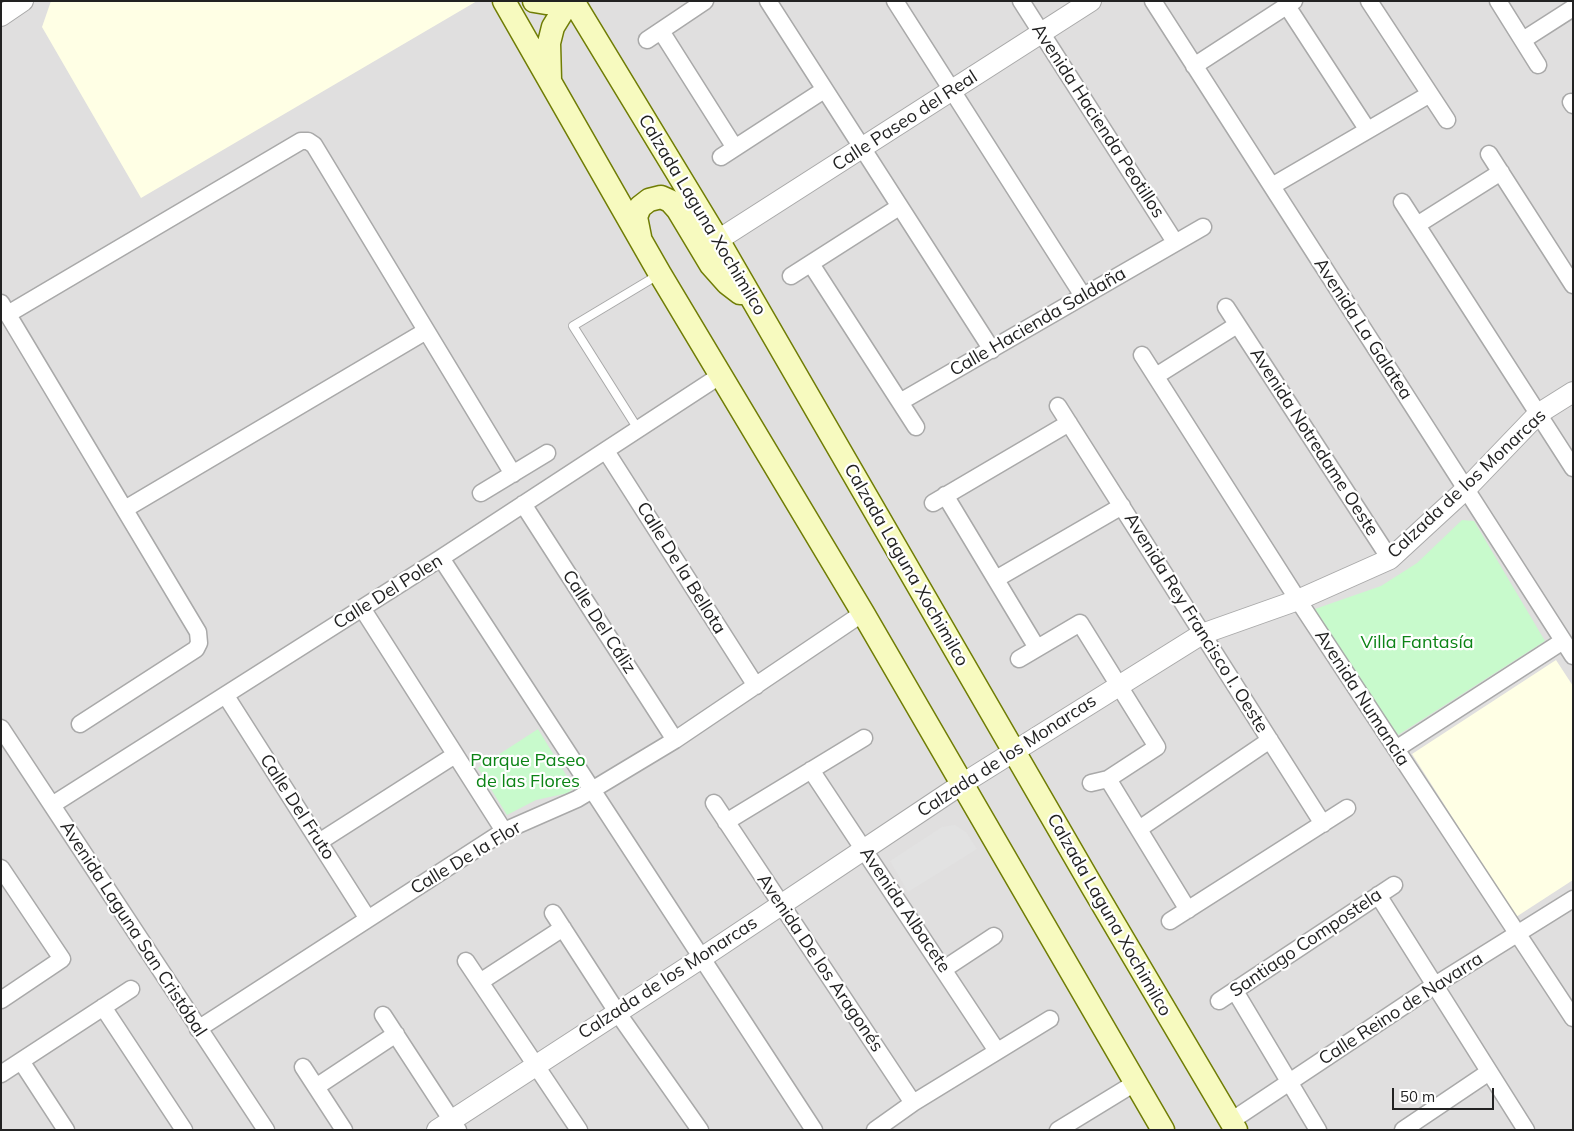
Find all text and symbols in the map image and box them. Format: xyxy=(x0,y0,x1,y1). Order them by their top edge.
street label: Avenida Hacienda Peotillos xyxy=(1027,20,1169,222)
street label: Calle Paseo del Real xyxy=(829,66,981,176)
street label: Calzada Laguna Xochimilco xyxy=(633,111,771,319)
street label: Avenida La Galatea xyxy=(1309,254,1417,404)
street label: Calle Hacienda Saldaña xyxy=(946,263,1130,381)
street label: Avenida Notredame Oeste xyxy=(1245,344,1383,540)
street label: Calzada de los Monarcas xyxy=(1383,405,1551,563)
street label: Calzada Laguna Xochimilco xyxy=(839,460,973,670)
street label: Calle De la Bellota xyxy=(632,498,730,638)
street label: Avenida Rey Francisco I. Oeste xyxy=(1119,509,1273,737)
street label: Calle Del Polen xyxy=(330,550,446,634)
street label: Calle Del Cáliz xyxy=(558,566,640,678)
street label: Avenida Numancia xyxy=(1310,626,1414,770)
park label: Villa Fantasía xyxy=(1360,632,1474,654)
street label: Calzada de los Monarcas xyxy=(913,690,1101,822)
street label: Calle Del Fruto xyxy=(255,750,339,864)
park label: Parque Paseo de las Flores xyxy=(470,750,586,792)
street label: Calzada Laguna Xochimilco xyxy=(1042,810,1176,1020)
street label: Avenida Laguna San Cristóbal xyxy=(55,817,211,1041)
street label: Calle De la Flor xyxy=(407,817,525,899)
street label: Avenida Albacete xyxy=(855,843,955,977)
street label: Avenida De los Aragonés xyxy=(752,870,888,1056)
street label: Santiago Compostela xyxy=(1226,884,1386,1002)
street label: Calzada de los Monarcas xyxy=(574,912,762,1044)
street label: Calle Reino de Navarra xyxy=(1315,948,1487,1070)
scale bar xyxy=(1394,1078,1496,1110)
text: 50 m xyxy=(1400,1087,1435,1106)

